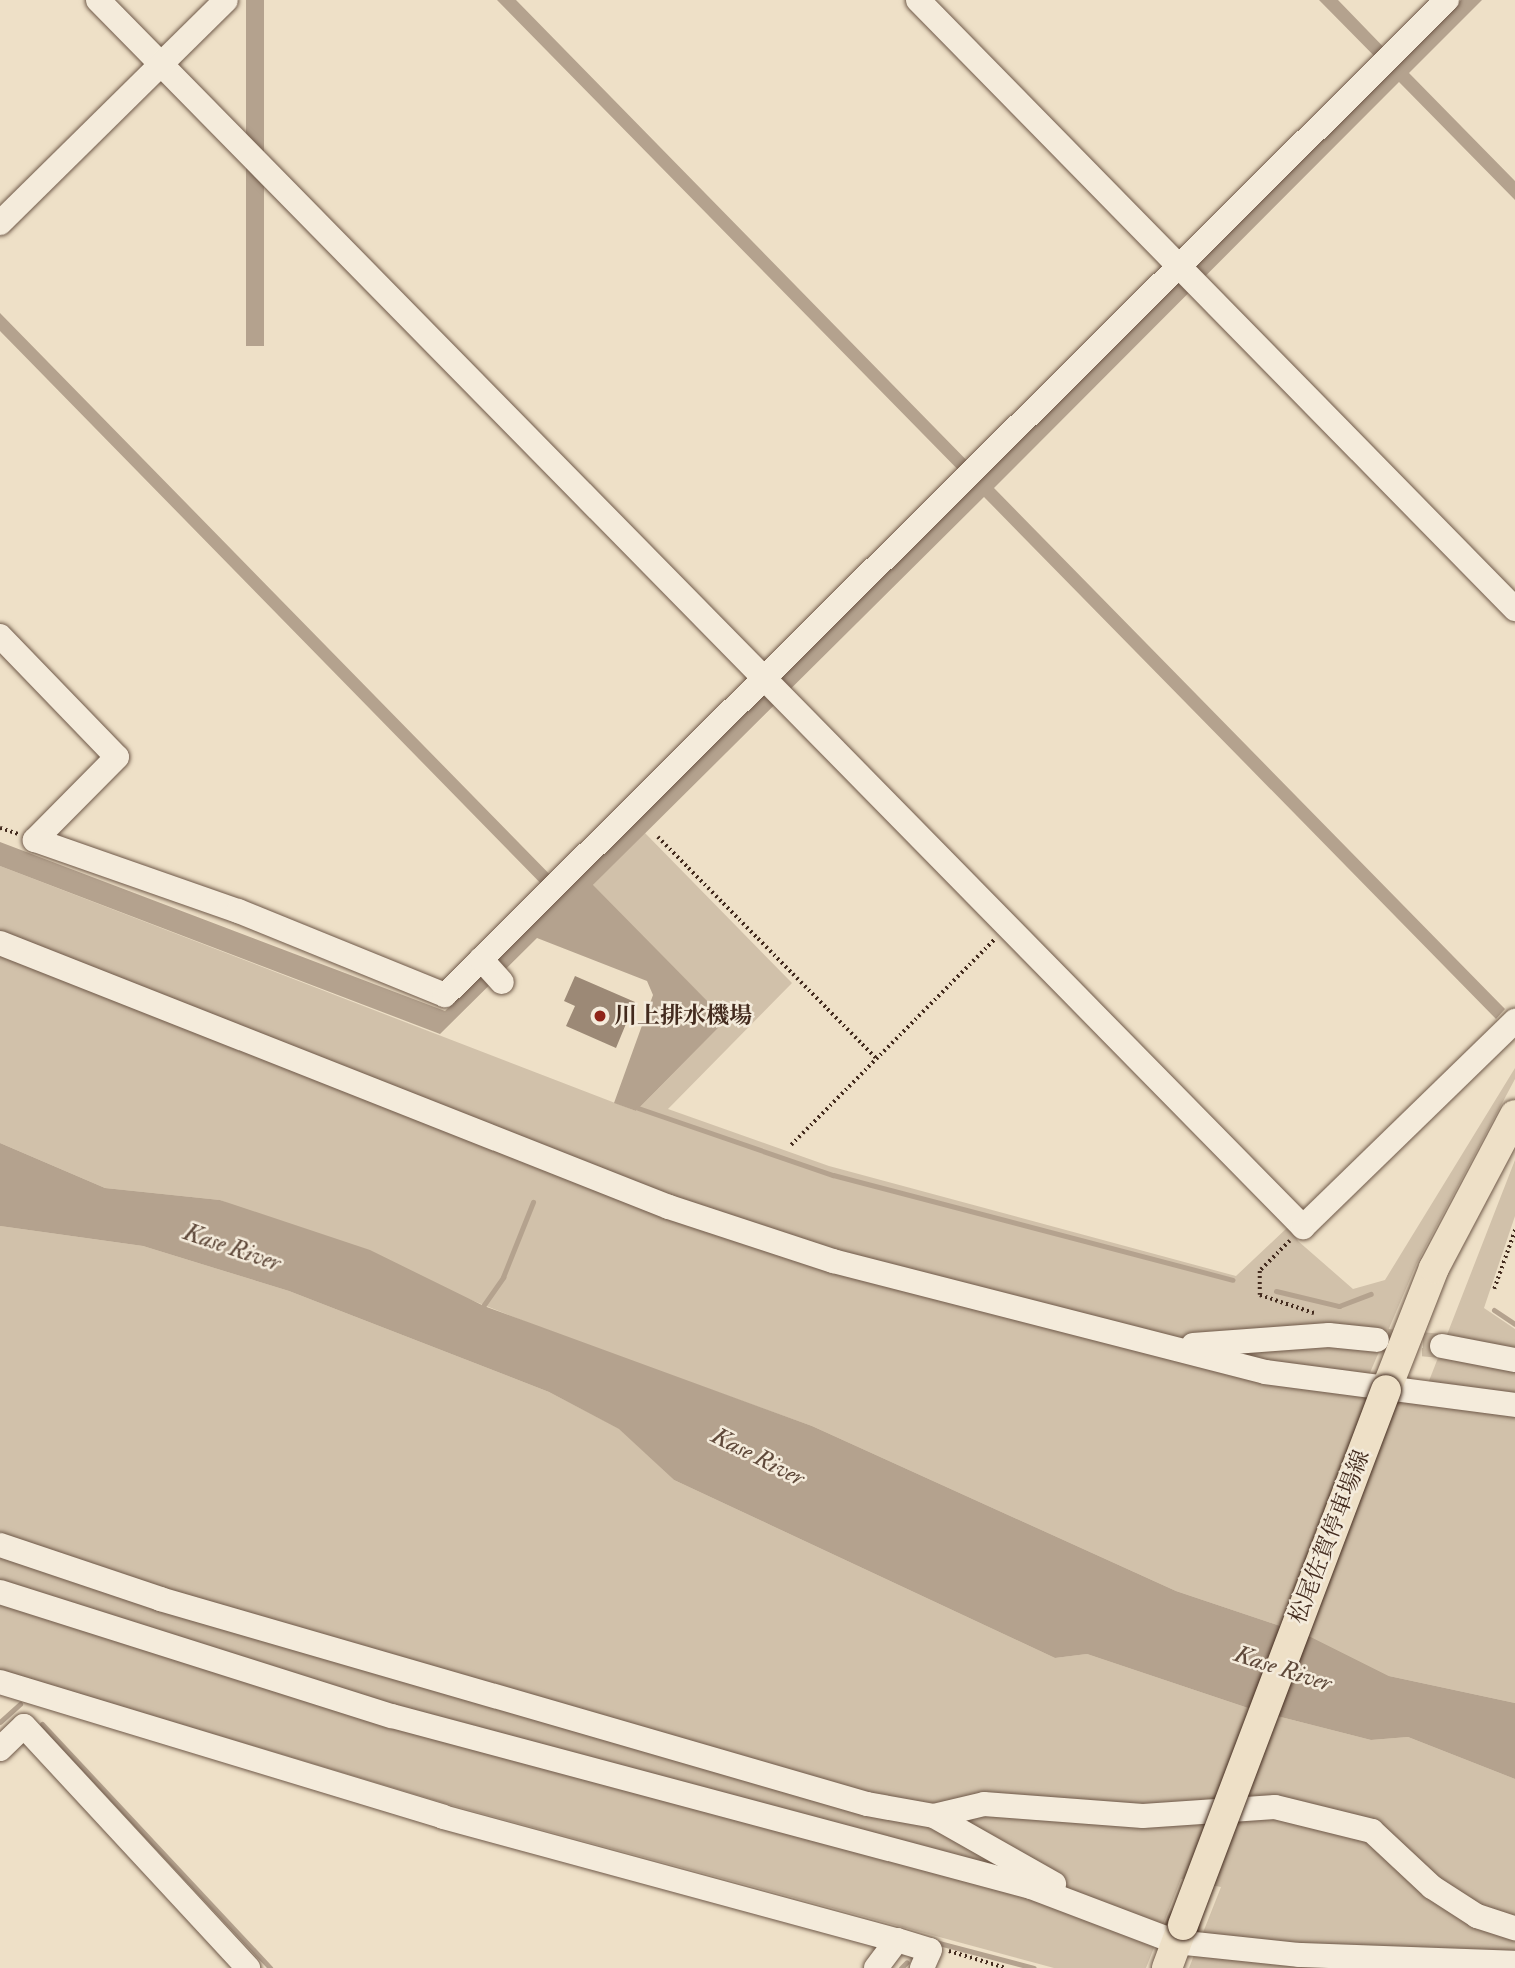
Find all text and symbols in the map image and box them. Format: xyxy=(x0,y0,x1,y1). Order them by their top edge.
place label: 川上排水機場 xyxy=(614,1002,752,1030)
marker: 川上排水機場 xyxy=(592,1008,608,1024)
water label: Kase River xyxy=(180,1218,284,1278)
water label: Kase River xyxy=(707,1421,809,1493)
street label: 松尾佐賀停車場線 xyxy=(1284,1446,1376,1628)
water label: Kase River xyxy=(1231,1640,1335,1698)

